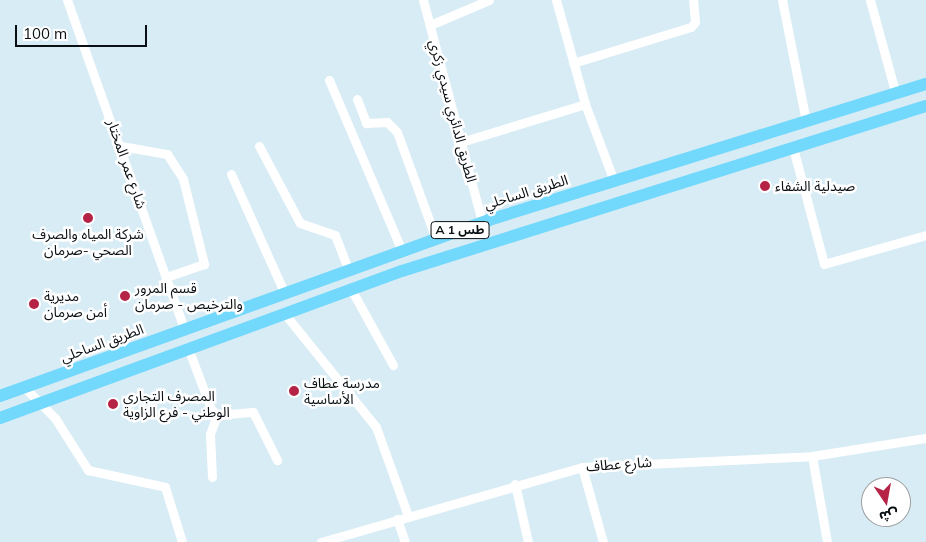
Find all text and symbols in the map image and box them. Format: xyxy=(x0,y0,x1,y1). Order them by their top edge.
scale bar xyxy=(18,15,150,47)
text: 100 m xyxy=(23,24,67,43)
street label: الطريق الدائري سيدي زكري xyxy=(426,38,480,184)
street label: شارع عمر المختار xyxy=(104,117,150,211)
street label: الطريق الساحلي xyxy=(482,171,570,213)
place label: صيدلية الشفاء xyxy=(775,178,855,194)
marker: صيدلية الشفاء xyxy=(759,180,771,192)
marker: شركة المياه والصرف الصحي -صرمان xyxy=(82,212,94,224)
road number: A 1 طس xyxy=(430,220,490,240)
place label: شركة المياه والصرف الصحي -صرمان xyxy=(32,226,144,258)
place label: قسم المرور والترخيص - صرمان xyxy=(135,280,243,312)
place label: مديرية أمن صرمان xyxy=(44,288,107,321)
marker: قسم المرور والترخيص - صرمان xyxy=(119,290,131,302)
marker: مديرية أمن صرمان xyxy=(28,298,40,310)
street label: الطريق الساحلي xyxy=(58,320,146,366)
place label: مدرسة عطاف الأساسية xyxy=(304,375,380,408)
marker: مدرسة عطاف الأساسية xyxy=(288,385,300,397)
place label: المصرف التجاري الوطني - فرع الزاوية xyxy=(123,388,230,421)
marker: المصرف التجاري الوطني - فرع الزاوية xyxy=(107,398,119,410)
street label: شارع عطاف xyxy=(586,453,652,475)
north arrow xyxy=(861,477,911,527)
text: ش xyxy=(878,505,900,526)

